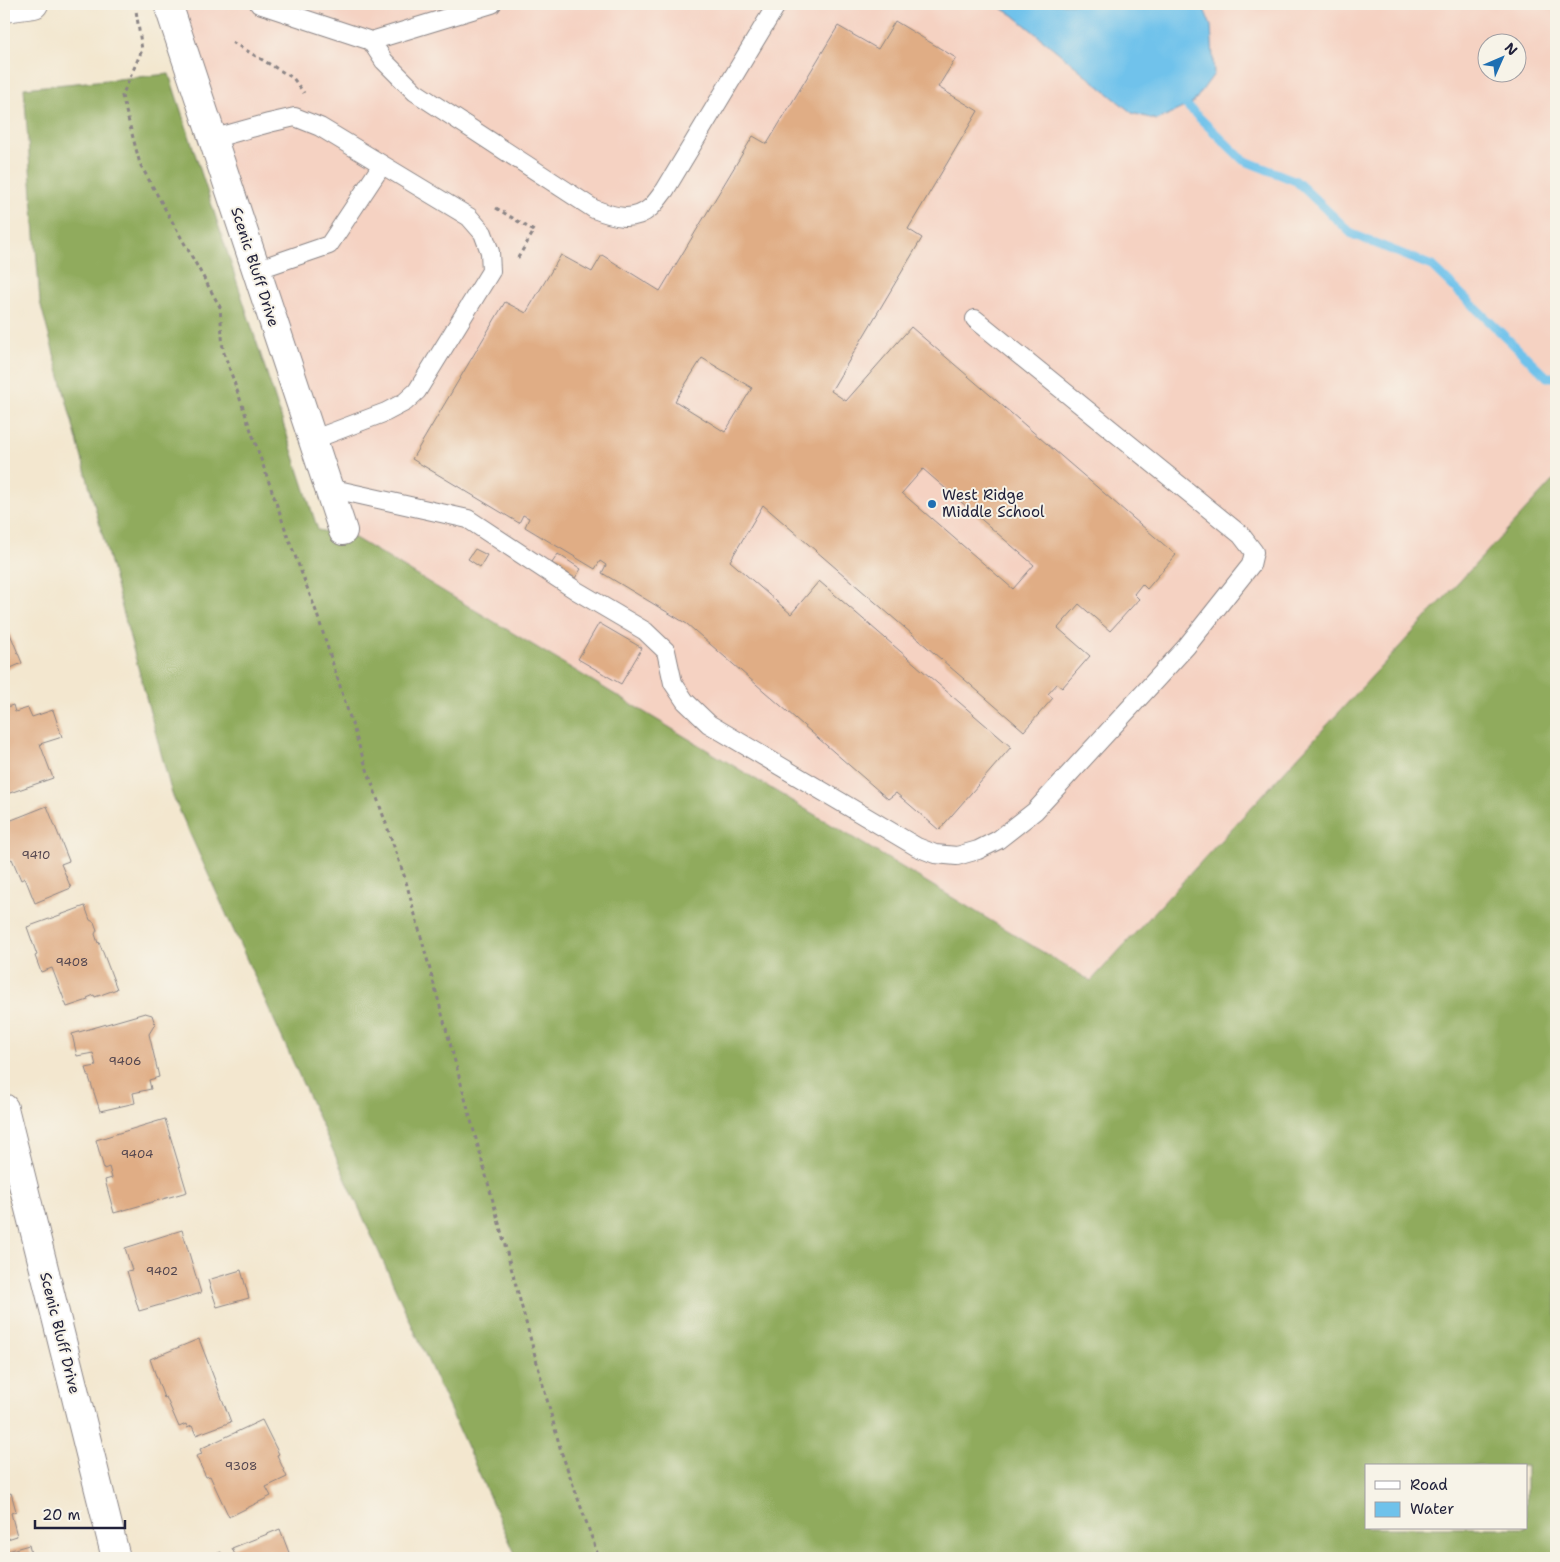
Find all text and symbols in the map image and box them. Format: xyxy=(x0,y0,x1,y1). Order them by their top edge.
north arrow xyxy=(1478,32,1528,82)
text: N xyxy=(1501,39,1521,59)
street label: Scenic Bluff Drive xyxy=(226,205,284,329)
place label: West Ridge Middle School xyxy=(942,485,1045,522)
marker: West Ridge Middle School xyxy=(926,498,938,510)
house number: 9410 xyxy=(22,847,50,863)
house number: 9408 xyxy=(56,954,88,970)
house number: 9406 xyxy=(109,1053,141,1069)
house number: 9404 xyxy=(121,1146,153,1162)
house number: 9402 xyxy=(146,1263,178,1279)
street label: Scenic Bluff Drive xyxy=(35,1270,85,1396)
house number: 9308 xyxy=(225,1458,257,1474)
legend xyxy=(1365,1464,1528,1530)
text: Road xyxy=(1410,1475,1448,1495)
scale bar xyxy=(35,1497,125,1529)
text: Water xyxy=(1410,1499,1454,1519)
text: 20 m xyxy=(42,1505,81,1525)

